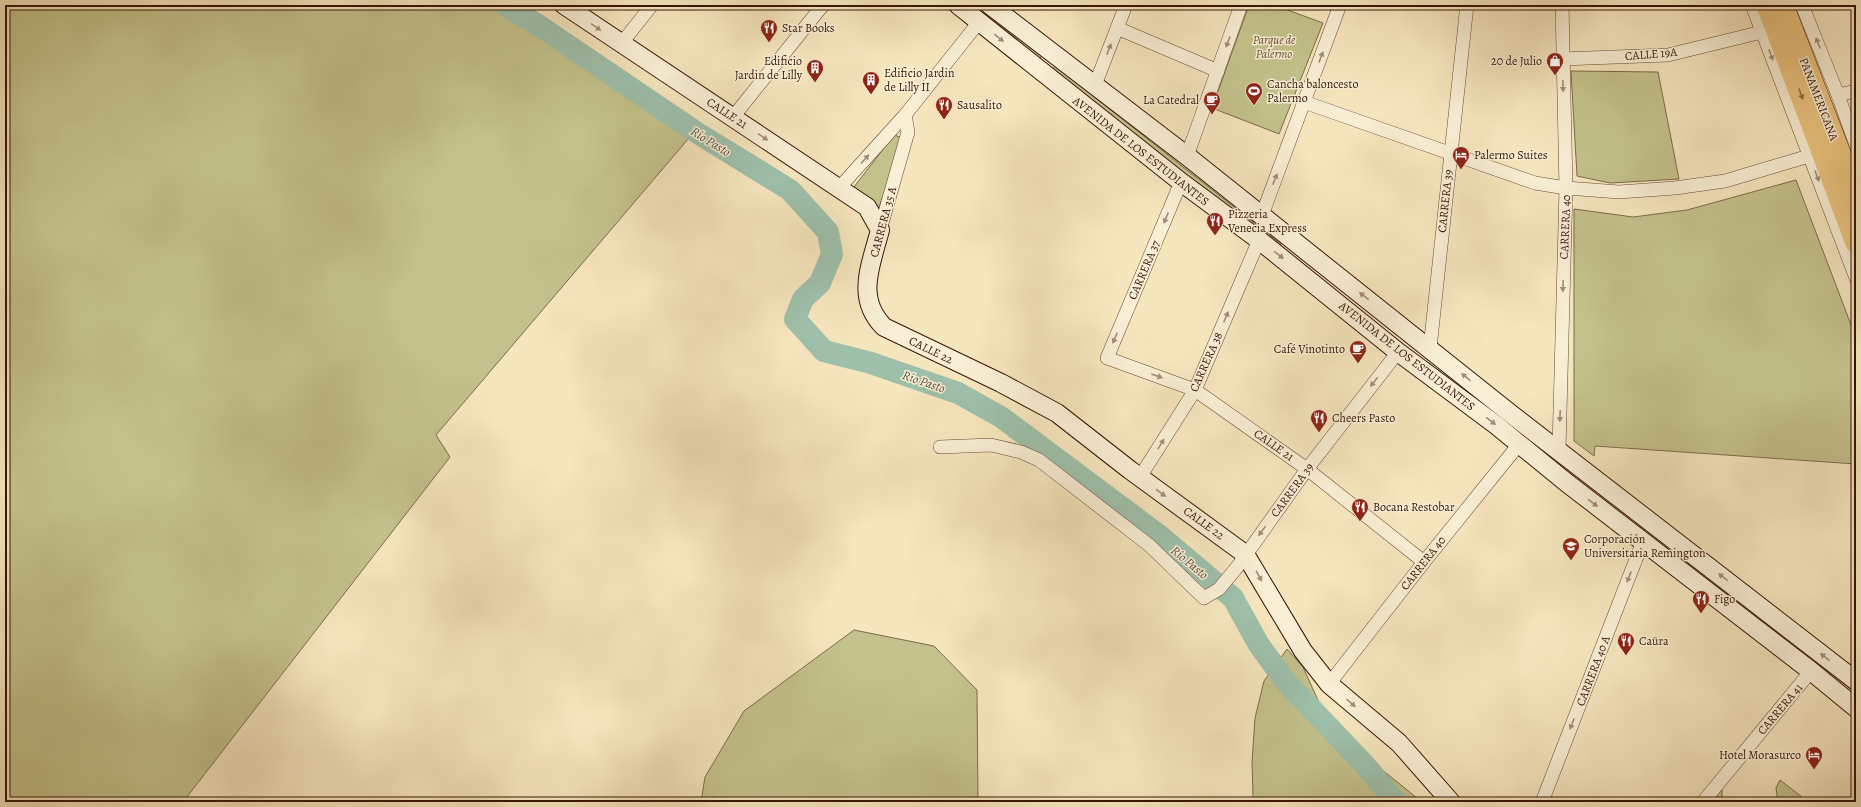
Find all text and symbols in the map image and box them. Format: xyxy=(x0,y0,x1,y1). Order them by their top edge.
restaurant icon: Star Books xyxy=(759,18,779,43)
place label: Star Books xyxy=(782,20,835,36)
one-way arrow xyxy=(591,23,601,31)
park label: Parque de Palermo xyxy=(1253,32,1296,62)
one-way arrow xyxy=(994,34,1005,42)
one-way arrow xyxy=(1225,36,1231,48)
one-way arrow xyxy=(1814,37,1820,49)
one-way arrow xyxy=(1107,42,1113,54)
street label: CALLE 19A xyxy=(1624,44,1679,64)
one-way arrow xyxy=(1768,49,1774,61)
one-way arrow xyxy=(1318,51,1324,63)
shop icon: 20 de Julio xyxy=(1545,51,1565,76)
place label: Edificio Jardin de Lilly xyxy=(735,53,803,83)
place label: 20 de Julio xyxy=(1491,53,1542,69)
street label: PANAMERICANA xyxy=(1796,55,1843,144)
building icon: Edificio Jardin de Lilly xyxy=(805,58,825,83)
place label: Edificio Jardin de Lilly II xyxy=(884,65,955,95)
building icon: Edificio Jardin de Lilly II xyxy=(861,70,881,95)
place label: Cancha baloncesto Palermo xyxy=(1267,76,1358,106)
one-way arrow xyxy=(1560,80,1566,93)
sports icon: Cancha baloncesto Palermo xyxy=(1244,81,1264,106)
one-way arrow xyxy=(1798,88,1804,100)
cafe icon: La Catedral xyxy=(1202,90,1222,115)
street label: AVENIDA DE LOS ESTUDIANTES xyxy=(1069,92,1212,209)
place label: La Catedral xyxy=(1143,92,1199,108)
street label: CALLE 21 xyxy=(704,94,750,132)
restaurant icon: Sausalito xyxy=(934,95,954,120)
place label: Sausalito xyxy=(957,97,1002,113)
water label: Río Pasto xyxy=(688,123,734,160)
one-way arrow xyxy=(758,133,768,141)
hotel icon: Palermo Suites xyxy=(1451,145,1471,170)
place label: Palermo Suites xyxy=(1474,147,1548,163)
one-way arrow xyxy=(860,155,869,164)
street label: CARRERA 39 xyxy=(1434,169,1456,233)
one-way arrow xyxy=(1814,171,1820,183)
one-way arrow xyxy=(1273,172,1279,184)
street label: CARRERA 35 A xyxy=(866,184,900,259)
street label: CARRERA 40 xyxy=(1556,194,1574,260)
place label: Pizzeria Venecia Express xyxy=(1227,206,1307,236)
restaurant icon: Pizzeria Venecia Express xyxy=(1205,211,1225,236)
one-way arrow xyxy=(1162,213,1168,225)
street label: CARRERA 37 xyxy=(1124,237,1164,302)
one-way arrow xyxy=(1273,251,1284,260)
one-way arrow xyxy=(1560,280,1566,293)
one-way arrow xyxy=(1358,291,1369,300)
street label: AVENIDA DE LOS ESTUDIANTES xyxy=(1335,297,1478,414)
one-way arrow xyxy=(1224,310,1230,322)
street label: CARRERA 38 xyxy=(1186,329,1226,394)
street label: CALLE 22 xyxy=(906,332,956,368)
one-way arrow xyxy=(1112,333,1118,345)
cafe icon: Café Vinotinto xyxy=(1348,339,1368,364)
place label: Café Vinotinto xyxy=(1274,341,1345,357)
water label: Río Pasto xyxy=(900,366,947,397)
one-way arrow xyxy=(1460,372,1471,381)
one-way arrow xyxy=(1151,373,1163,379)
one-way arrow xyxy=(1370,377,1378,388)
restaurant icon: Cheers Pasto xyxy=(1309,408,1329,433)
place label: Cheers Pasto xyxy=(1332,410,1395,426)
one-way arrow xyxy=(1556,410,1563,422)
one-way arrow xyxy=(1486,417,1497,425)
street label: CALLE 21 xyxy=(1251,425,1297,465)
one-way arrow xyxy=(1157,439,1165,449)
street label: CARRERA 39 xyxy=(1267,460,1317,520)
one-way arrow xyxy=(1156,489,1167,497)
restaurant icon: Bocana Restobar xyxy=(1350,497,1370,522)
one-way arrow xyxy=(1587,498,1598,507)
place label: Bocana Restobar xyxy=(1373,499,1455,515)
street label: CALLE 22 xyxy=(1180,503,1228,543)
one-way arrow xyxy=(1258,525,1266,536)
place label: Corporación Universitaria Remington xyxy=(1584,531,1706,561)
street label: CARRERA 40 xyxy=(1397,533,1449,593)
school or university icon: Corporación Universitaria Remington xyxy=(1561,536,1581,561)
water label: Río Pasto xyxy=(1167,542,1212,583)
one-way arrow xyxy=(1256,570,1262,582)
one-way arrow xyxy=(1626,571,1632,583)
one-way arrow xyxy=(1717,573,1728,581)
restaurant icon: Figo xyxy=(1691,589,1711,614)
place label: Figo xyxy=(1714,591,1735,607)
restaurant icon: Caüra xyxy=(1616,631,1636,656)
street label: CARRERA 40 A xyxy=(1572,633,1614,709)
place label: Caüra xyxy=(1639,633,1669,649)
one-way arrow xyxy=(1820,653,1831,661)
street label: CARRERA 41 xyxy=(1754,680,1806,738)
one-way arrow xyxy=(1346,698,1357,707)
one-way arrow xyxy=(1569,719,1575,731)
hotel icon: Hotel Morasurco xyxy=(1804,745,1824,770)
place label: Hotel Morasurco xyxy=(1719,747,1801,763)

